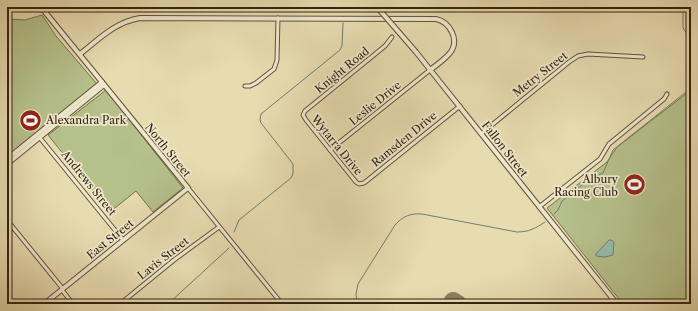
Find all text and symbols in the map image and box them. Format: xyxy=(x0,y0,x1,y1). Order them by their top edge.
street label: Knight Road xyxy=(312,44,372,96)
street label: Metry Street xyxy=(510,48,570,100)
street label: Leslie Drive xyxy=(346,78,404,128)
sports icon: Alexandra Park xyxy=(17,107,43,133)
street label: Ramsden Drive xyxy=(368,108,440,170)
street label: Wytarra Drive xyxy=(308,111,366,178)
place label: Alexandra Park xyxy=(45,113,127,127)
street label: Fallon Street xyxy=(479,118,531,180)
street label: North Street xyxy=(142,120,194,180)
street label: Andrews Street xyxy=(58,147,120,219)
place label: Albury Racing Club xyxy=(554,172,619,199)
sports icon: Albury Racing Club xyxy=(621,172,647,198)
street label: East Street xyxy=(84,216,136,262)
street label: Lavis Street xyxy=(135,234,191,282)

